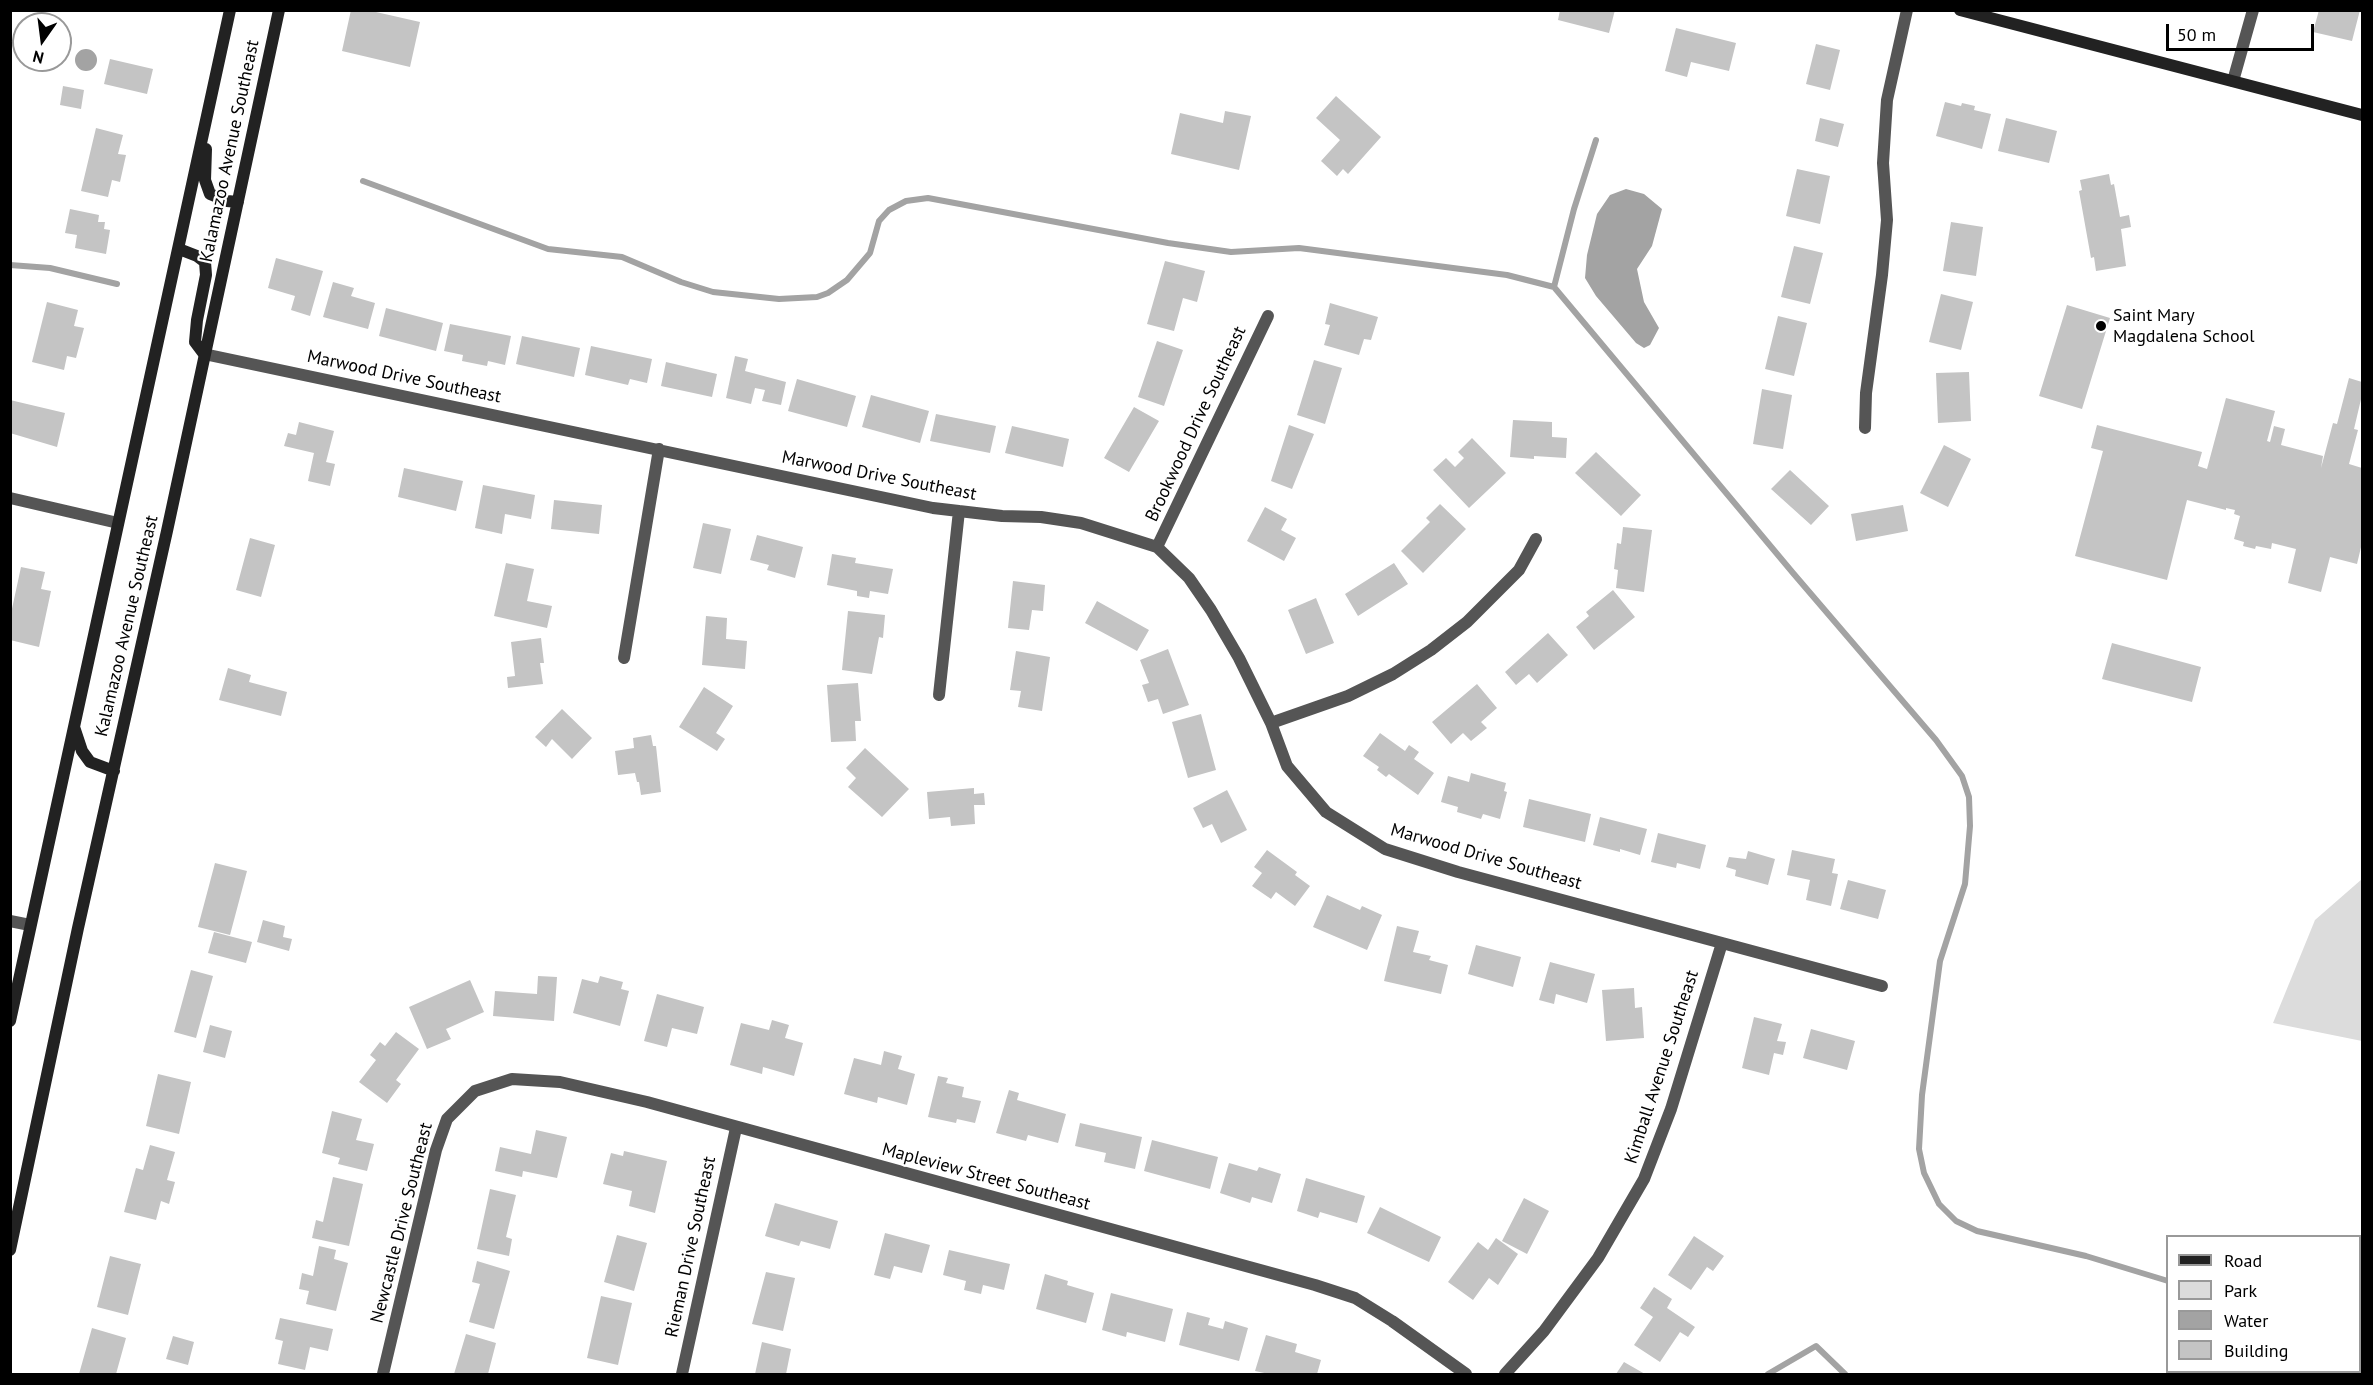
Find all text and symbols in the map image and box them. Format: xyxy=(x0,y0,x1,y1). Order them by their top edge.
north arrow xyxy=(12,12,72,72)
scale bar xyxy=(2169,12,2318,50)
text: 50 m xyxy=(2177,23,2216,46)
street label: Kalamazoo Avenue Southeast xyxy=(196,38,264,264)
text: N xyxy=(31,47,46,69)
place label: Saint Mary Magdalena School xyxy=(2113,305,2254,348)
marker: Saint Mary Magdalena School xyxy=(2094,319,2108,333)
street label: Brookwood Drive Southeast xyxy=(1141,323,1251,525)
street label: Marwood Drive Southeast xyxy=(305,346,503,408)
street label: Marwood Drive Southeast xyxy=(780,447,978,505)
street label: Kalamazoo Avenue Southeast xyxy=(91,513,163,739)
street label: Marwood Drive Southeast xyxy=(1388,819,1584,895)
street label: Kimball Avenue Southeast xyxy=(1621,968,1703,1166)
street label: Newcastle Drive Southeast xyxy=(367,1121,437,1325)
street label: Mapleview Street Southeast xyxy=(879,1139,1093,1215)
street label: Rieman Drive Southeast xyxy=(661,1154,721,1340)
legend xyxy=(2166,1235,2361,1373)
text: Road xyxy=(2224,1249,2262,1272)
text: Park xyxy=(2224,1279,2257,1302)
text: Water xyxy=(2224,1309,2268,1332)
text: Building xyxy=(2224,1339,2288,1362)

